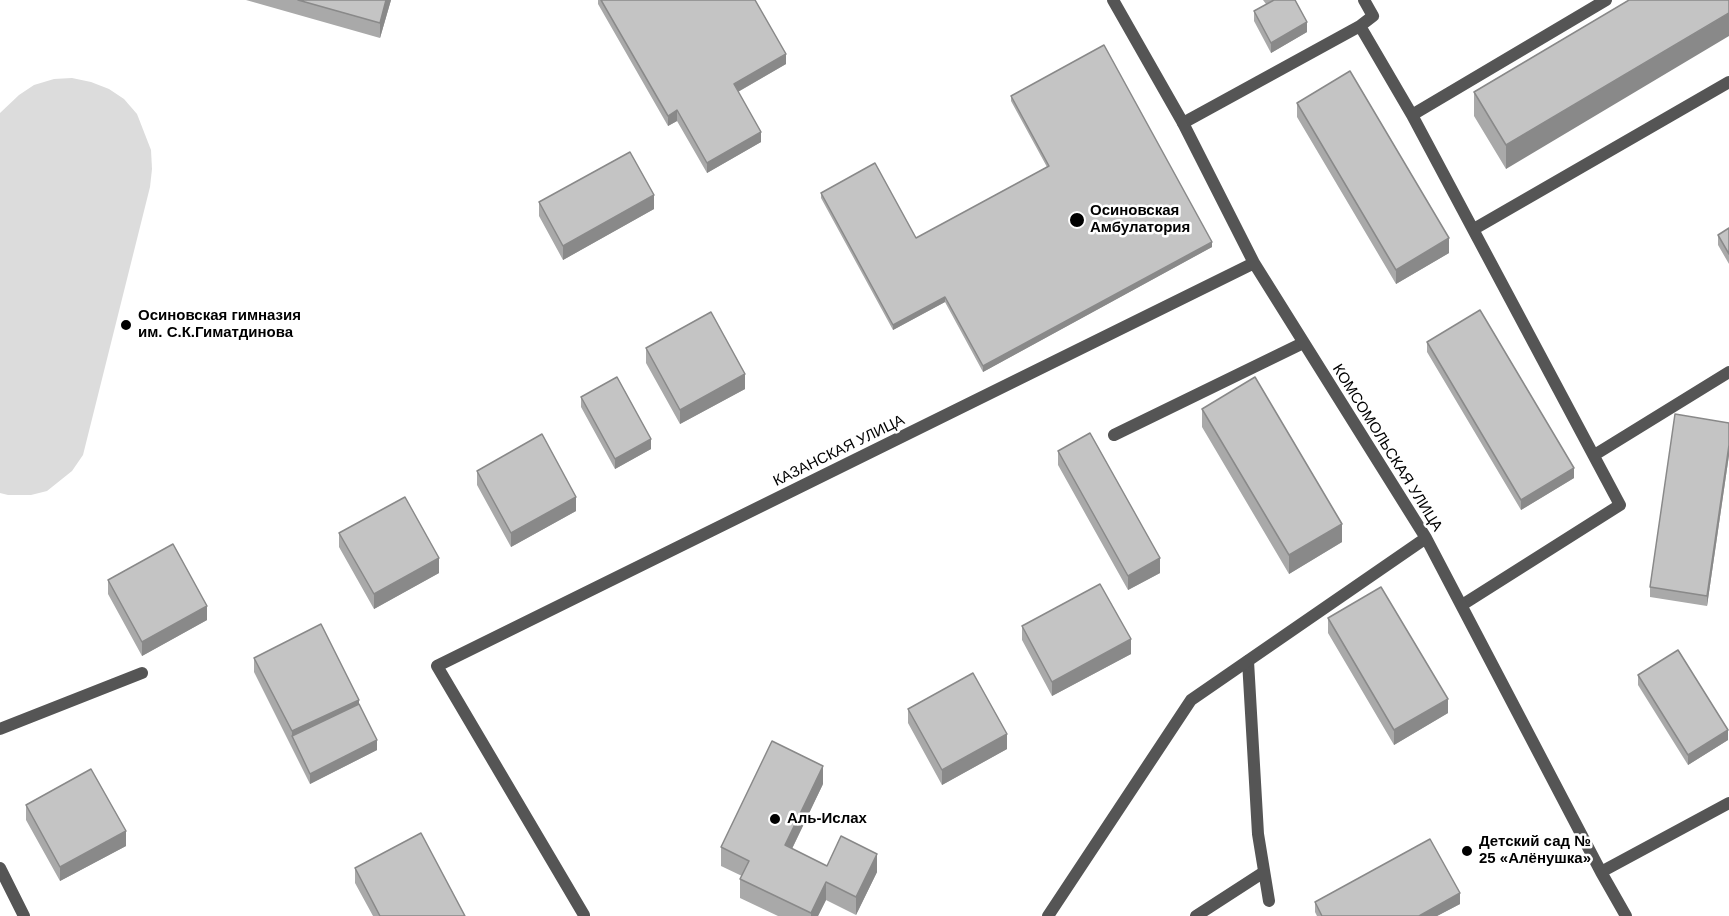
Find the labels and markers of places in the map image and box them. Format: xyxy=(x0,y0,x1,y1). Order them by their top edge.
place label: Осиновская Амбулатория xyxy=(1090,202,1190,237)
marker: Осиновская Амбулатория xyxy=(1068,211,1086,229)
place label: Осиновская гимназия им. С.К.Гиматдинова xyxy=(138,307,301,342)
marker: Осиновская гимназия им. С.К.Гиматдинова xyxy=(119,318,133,332)
place label: Аль-Ислах xyxy=(787,810,867,828)
marker: Аль-Ислах xyxy=(768,812,782,826)
place label: Детский сад № 25 «Алёнушка» xyxy=(1479,833,1591,868)
marker: Детский сад № 25 «Алёнушка» xyxy=(1460,844,1474,858)

